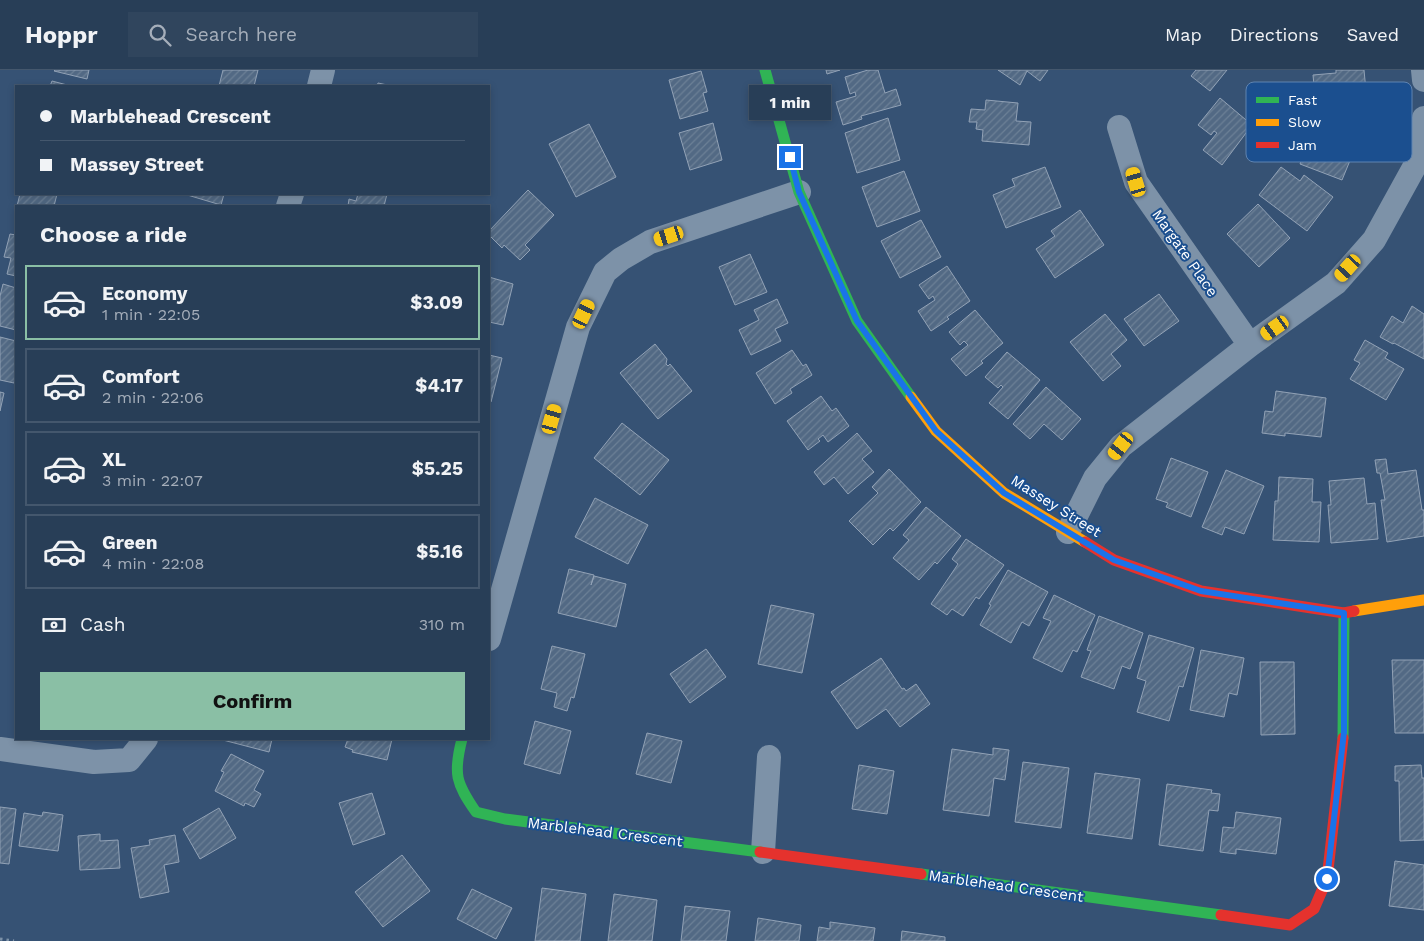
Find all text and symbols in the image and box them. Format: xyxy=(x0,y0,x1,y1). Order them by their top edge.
search box xyxy=(128,12,478,57)
text: Hoppr xyxy=(25,21,98,49)
icon: search xyxy=(146,21,174,49)
text: Search here xyxy=(186,23,297,46)
text: Map xyxy=(1165,24,1202,45)
text: Directions xyxy=(1230,24,1319,45)
text: Saved xyxy=(1347,24,1399,45)
legend xyxy=(1246,82,1412,162)
callout: 1 min xyxy=(749,84,831,119)
text: Fast xyxy=(1288,92,1317,108)
text: 1 min xyxy=(769,93,811,112)
text: Marblehead Crescent xyxy=(70,105,270,128)
text: Slow xyxy=(1288,114,1321,130)
text: Jam xyxy=(1288,137,1317,153)
route end xyxy=(779,146,801,168)
text: Massey Street xyxy=(70,153,204,176)
car xyxy=(1124,165,1147,199)
street label: Margate Place xyxy=(1148,206,1222,300)
text: Choose a ride xyxy=(40,222,187,247)
car xyxy=(652,224,685,248)
car xyxy=(1332,252,1363,284)
icon: car xyxy=(42,280,87,325)
text: Economy xyxy=(102,282,187,305)
text: $3.09 xyxy=(410,291,463,314)
car xyxy=(570,297,597,331)
text: 1 min · 22:05 xyxy=(102,305,200,324)
car xyxy=(1258,313,1291,343)
icon: car xyxy=(42,363,87,408)
text: Comfort xyxy=(102,365,180,388)
text: $4.17 xyxy=(415,374,463,397)
text: 2 min · 22:06 xyxy=(102,388,204,407)
car xyxy=(540,403,563,435)
car xyxy=(1105,430,1136,462)
icon: car xyxy=(42,446,87,491)
text: XL xyxy=(102,448,126,471)
text: $5.25 xyxy=(412,457,463,480)
text: 3 min · 22:07 xyxy=(102,471,203,490)
street label: Massey Street xyxy=(1008,471,1105,541)
icon: car xyxy=(42,529,87,574)
text: Green xyxy=(102,531,158,554)
text: $5.16 xyxy=(416,540,463,563)
text: 4 min · 22:08 xyxy=(102,554,204,573)
icon: cash xyxy=(40,611,68,639)
text: Cash xyxy=(80,613,126,636)
text: 310 m xyxy=(419,615,465,634)
button: Confirm xyxy=(40,672,465,730)
street label: Marblehead Crescent xyxy=(526,814,684,851)
street label: Marblehead Crescent xyxy=(927,866,1085,906)
route start xyxy=(1316,868,1338,890)

